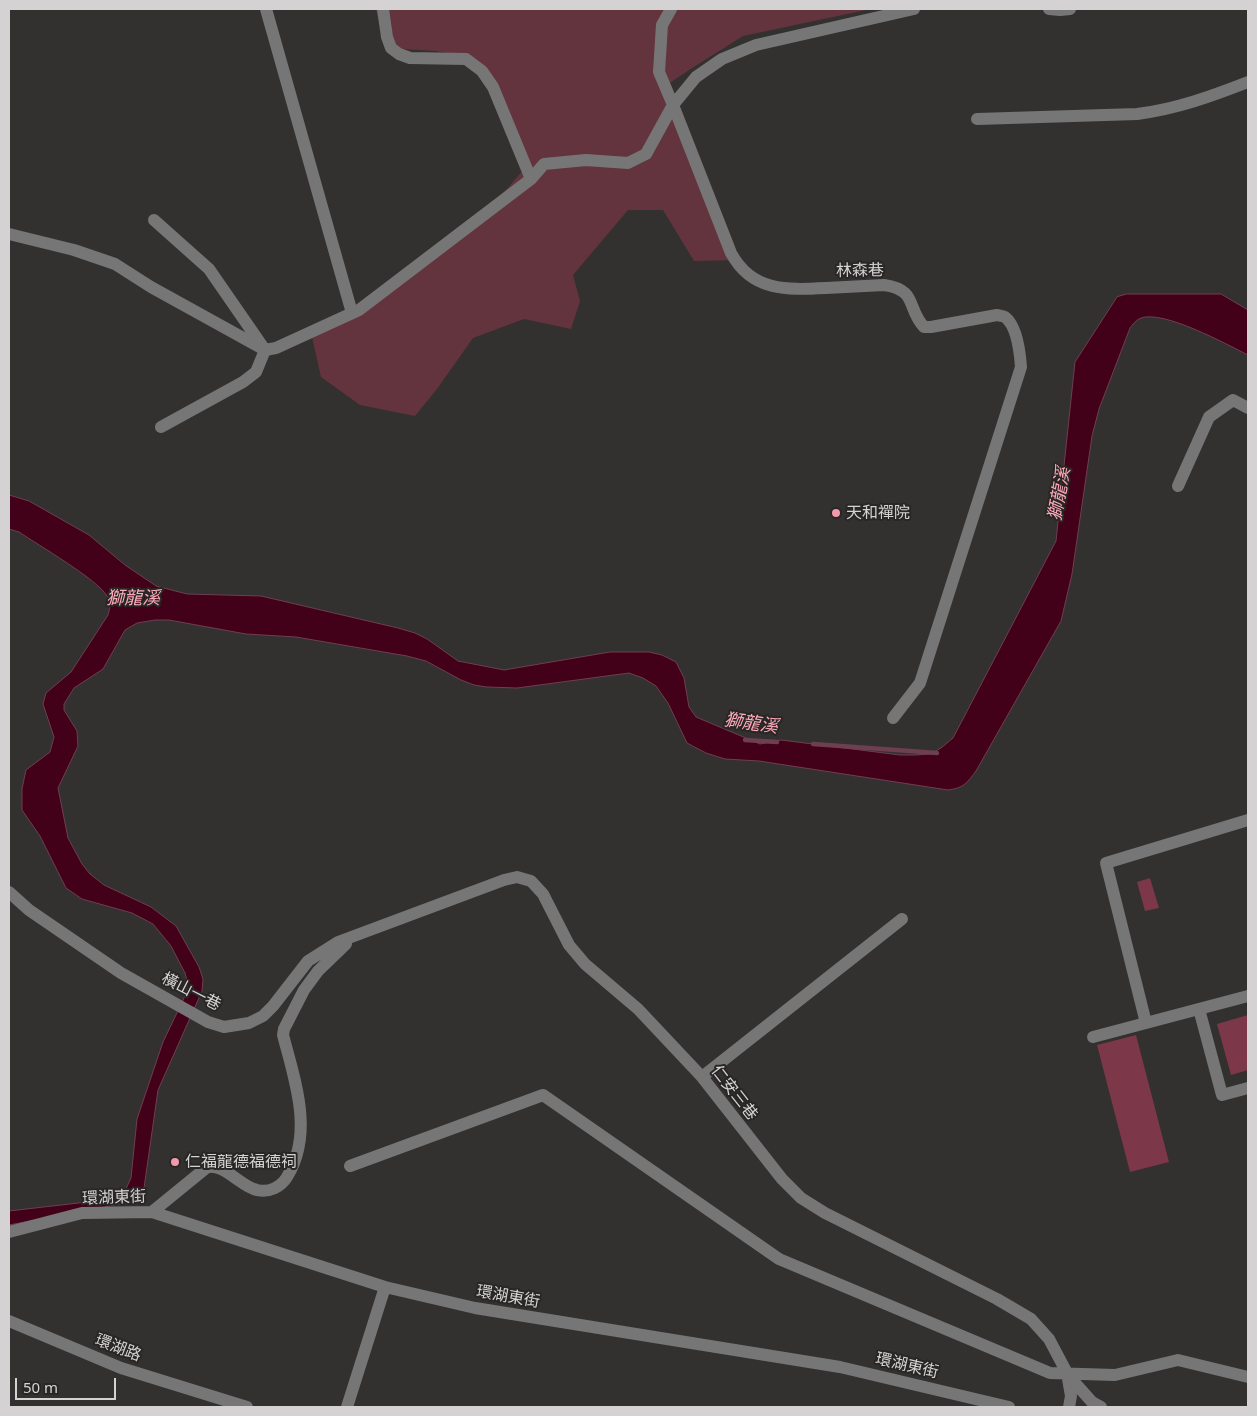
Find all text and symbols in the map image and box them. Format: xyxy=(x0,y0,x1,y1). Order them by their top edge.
street label: 林森巷 xyxy=(836,261,884,281)
water label: 獅龍溪 xyxy=(1045,466,1075,522)
place label: 天和禪院 xyxy=(846,503,910,523)
marker: 天和禪院 xyxy=(830,507,842,519)
water label: 獅龍溪 xyxy=(106,588,160,610)
water label: 獅龍溪 xyxy=(723,710,779,738)
street label: 橫山一巷 xyxy=(158,969,224,1015)
street label: 仁安三巷 xyxy=(707,1062,761,1124)
place label: 仁福龍德福德祠 xyxy=(185,1152,297,1172)
marker: 仁福龍德福德祠 xyxy=(169,1156,181,1168)
street label: 環湖東街 xyxy=(82,1187,146,1209)
street label: 環湖東街 xyxy=(475,1282,541,1312)
street label: 環湖路 xyxy=(92,1330,144,1366)
street label: 環湖東街 xyxy=(874,1349,940,1383)
scale bar xyxy=(18,1368,119,1400)
text: 50 m xyxy=(23,1377,58,1397)

